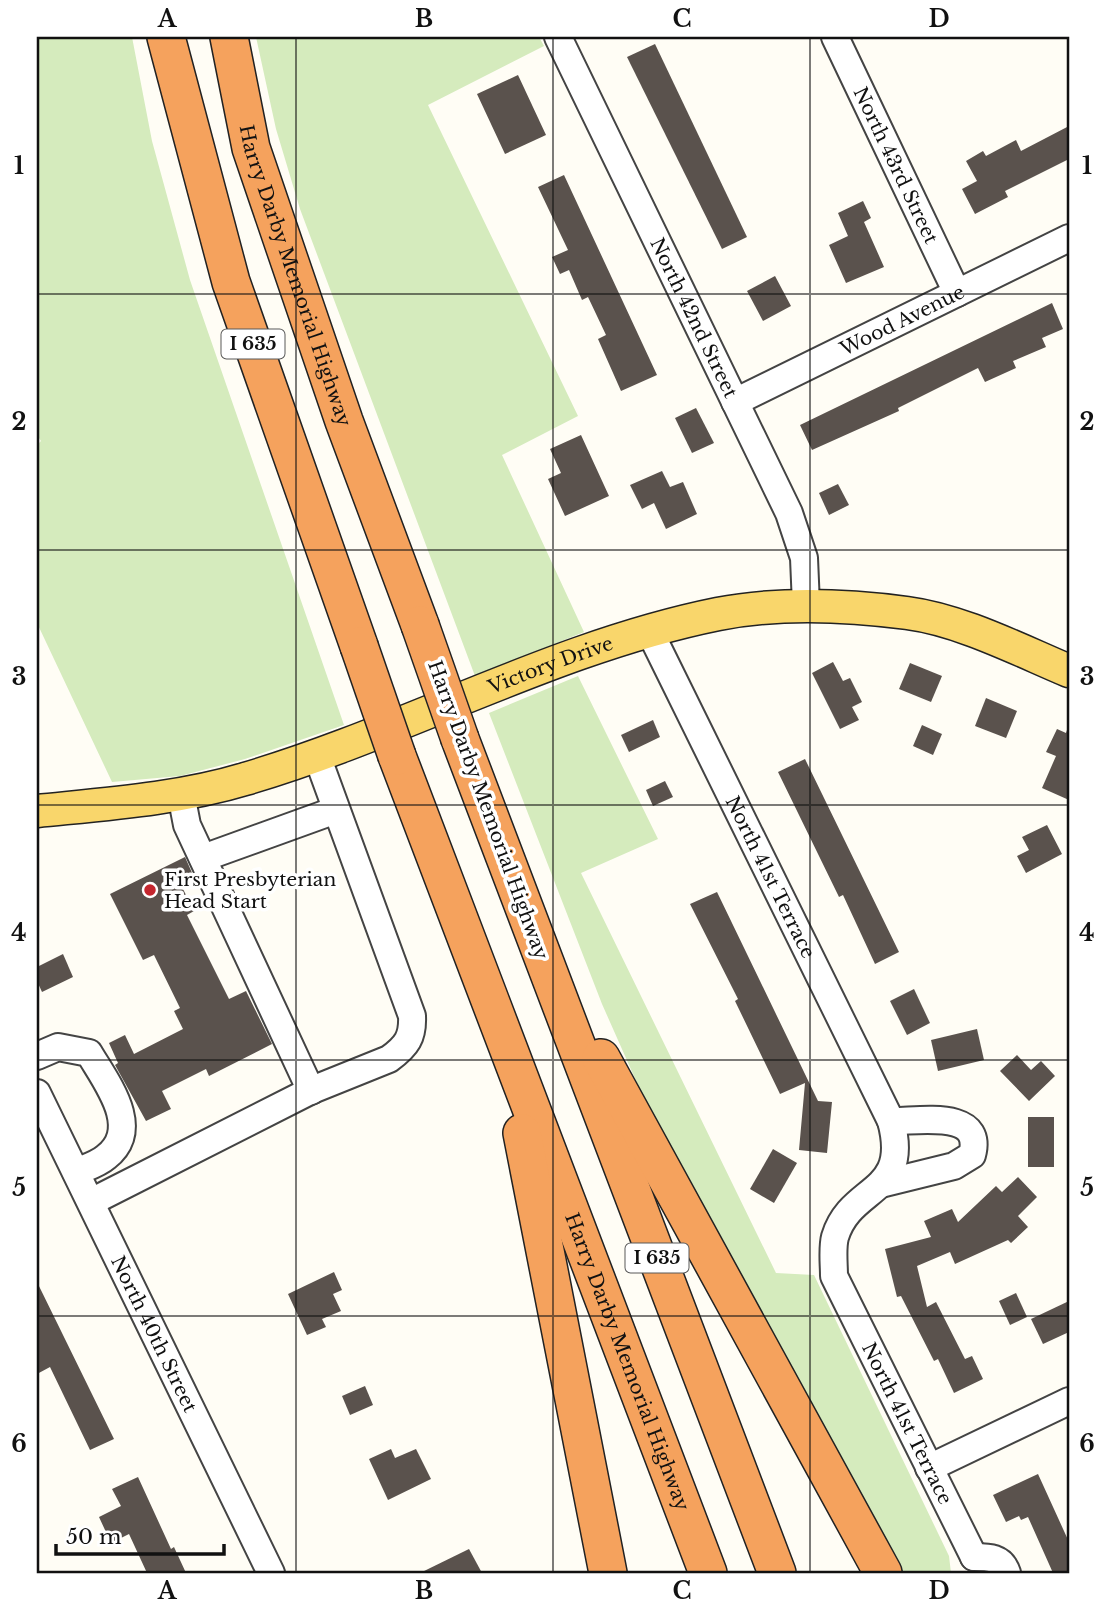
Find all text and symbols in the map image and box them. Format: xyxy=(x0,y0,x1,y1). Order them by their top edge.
text: A xyxy=(157,5,178,33)
text: B xyxy=(415,5,433,33)
text: C xyxy=(673,5,691,33)
text: D xyxy=(928,5,950,33)
street label: North 43rd Street xyxy=(849,83,944,248)
street label: Harry Darby Memorial Highway xyxy=(235,123,356,429)
text: 1 xyxy=(14,152,24,180)
text: 1 xyxy=(1082,152,1092,180)
street label: North 42nd Street xyxy=(646,234,743,402)
street label: Wood Avenue xyxy=(835,280,968,361)
road number: I 635 xyxy=(222,330,284,358)
text: 2 xyxy=(12,408,26,436)
text: 2 xyxy=(1080,408,1094,436)
street label: Victory Drive xyxy=(484,631,616,699)
street label: Harry Darby Memorial Highway xyxy=(423,657,553,963)
text: 3 xyxy=(12,663,26,691)
text: 3 xyxy=(1080,663,1094,691)
street label: North 41st Terrace xyxy=(721,792,820,962)
place label: First Presbyterian Head Start xyxy=(164,868,336,913)
marker: First Presbyterian Head Start xyxy=(142,882,158,898)
text: 4 xyxy=(11,919,27,947)
text: 4 xyxy=(1079,919,1095,947)
text: 5 xyxy=(12,1174,26,1202)
text: 5 xyxy=(1080,1174,1094,1202)
street label: Harry Darby Memorial Highway xyxy=(560,1209,695,1514)
road number: I 635 xyxy=(626,1244,688,1273)
street label: North 40th Street xyxy=(107,1252,203,1417)
street label: North 41st Terrace xyxy=(857,1338,957,1508)
text: 6 xyxy=(11,1430,27,1458)
text: 6 xyxy=(1079,1430,1095,1458)
scale bar xyxy=(56,1512,224,1556)
text: 50 m xyxy=(66,1524,122,1550)
text: A xyxy=(157,1577,178,1605)
text: B xyxy=(415,1577,433,1605)
text: C xyxy=(673,1577,691,1605)
text: D xyxy=(928,1577,950,1605)

